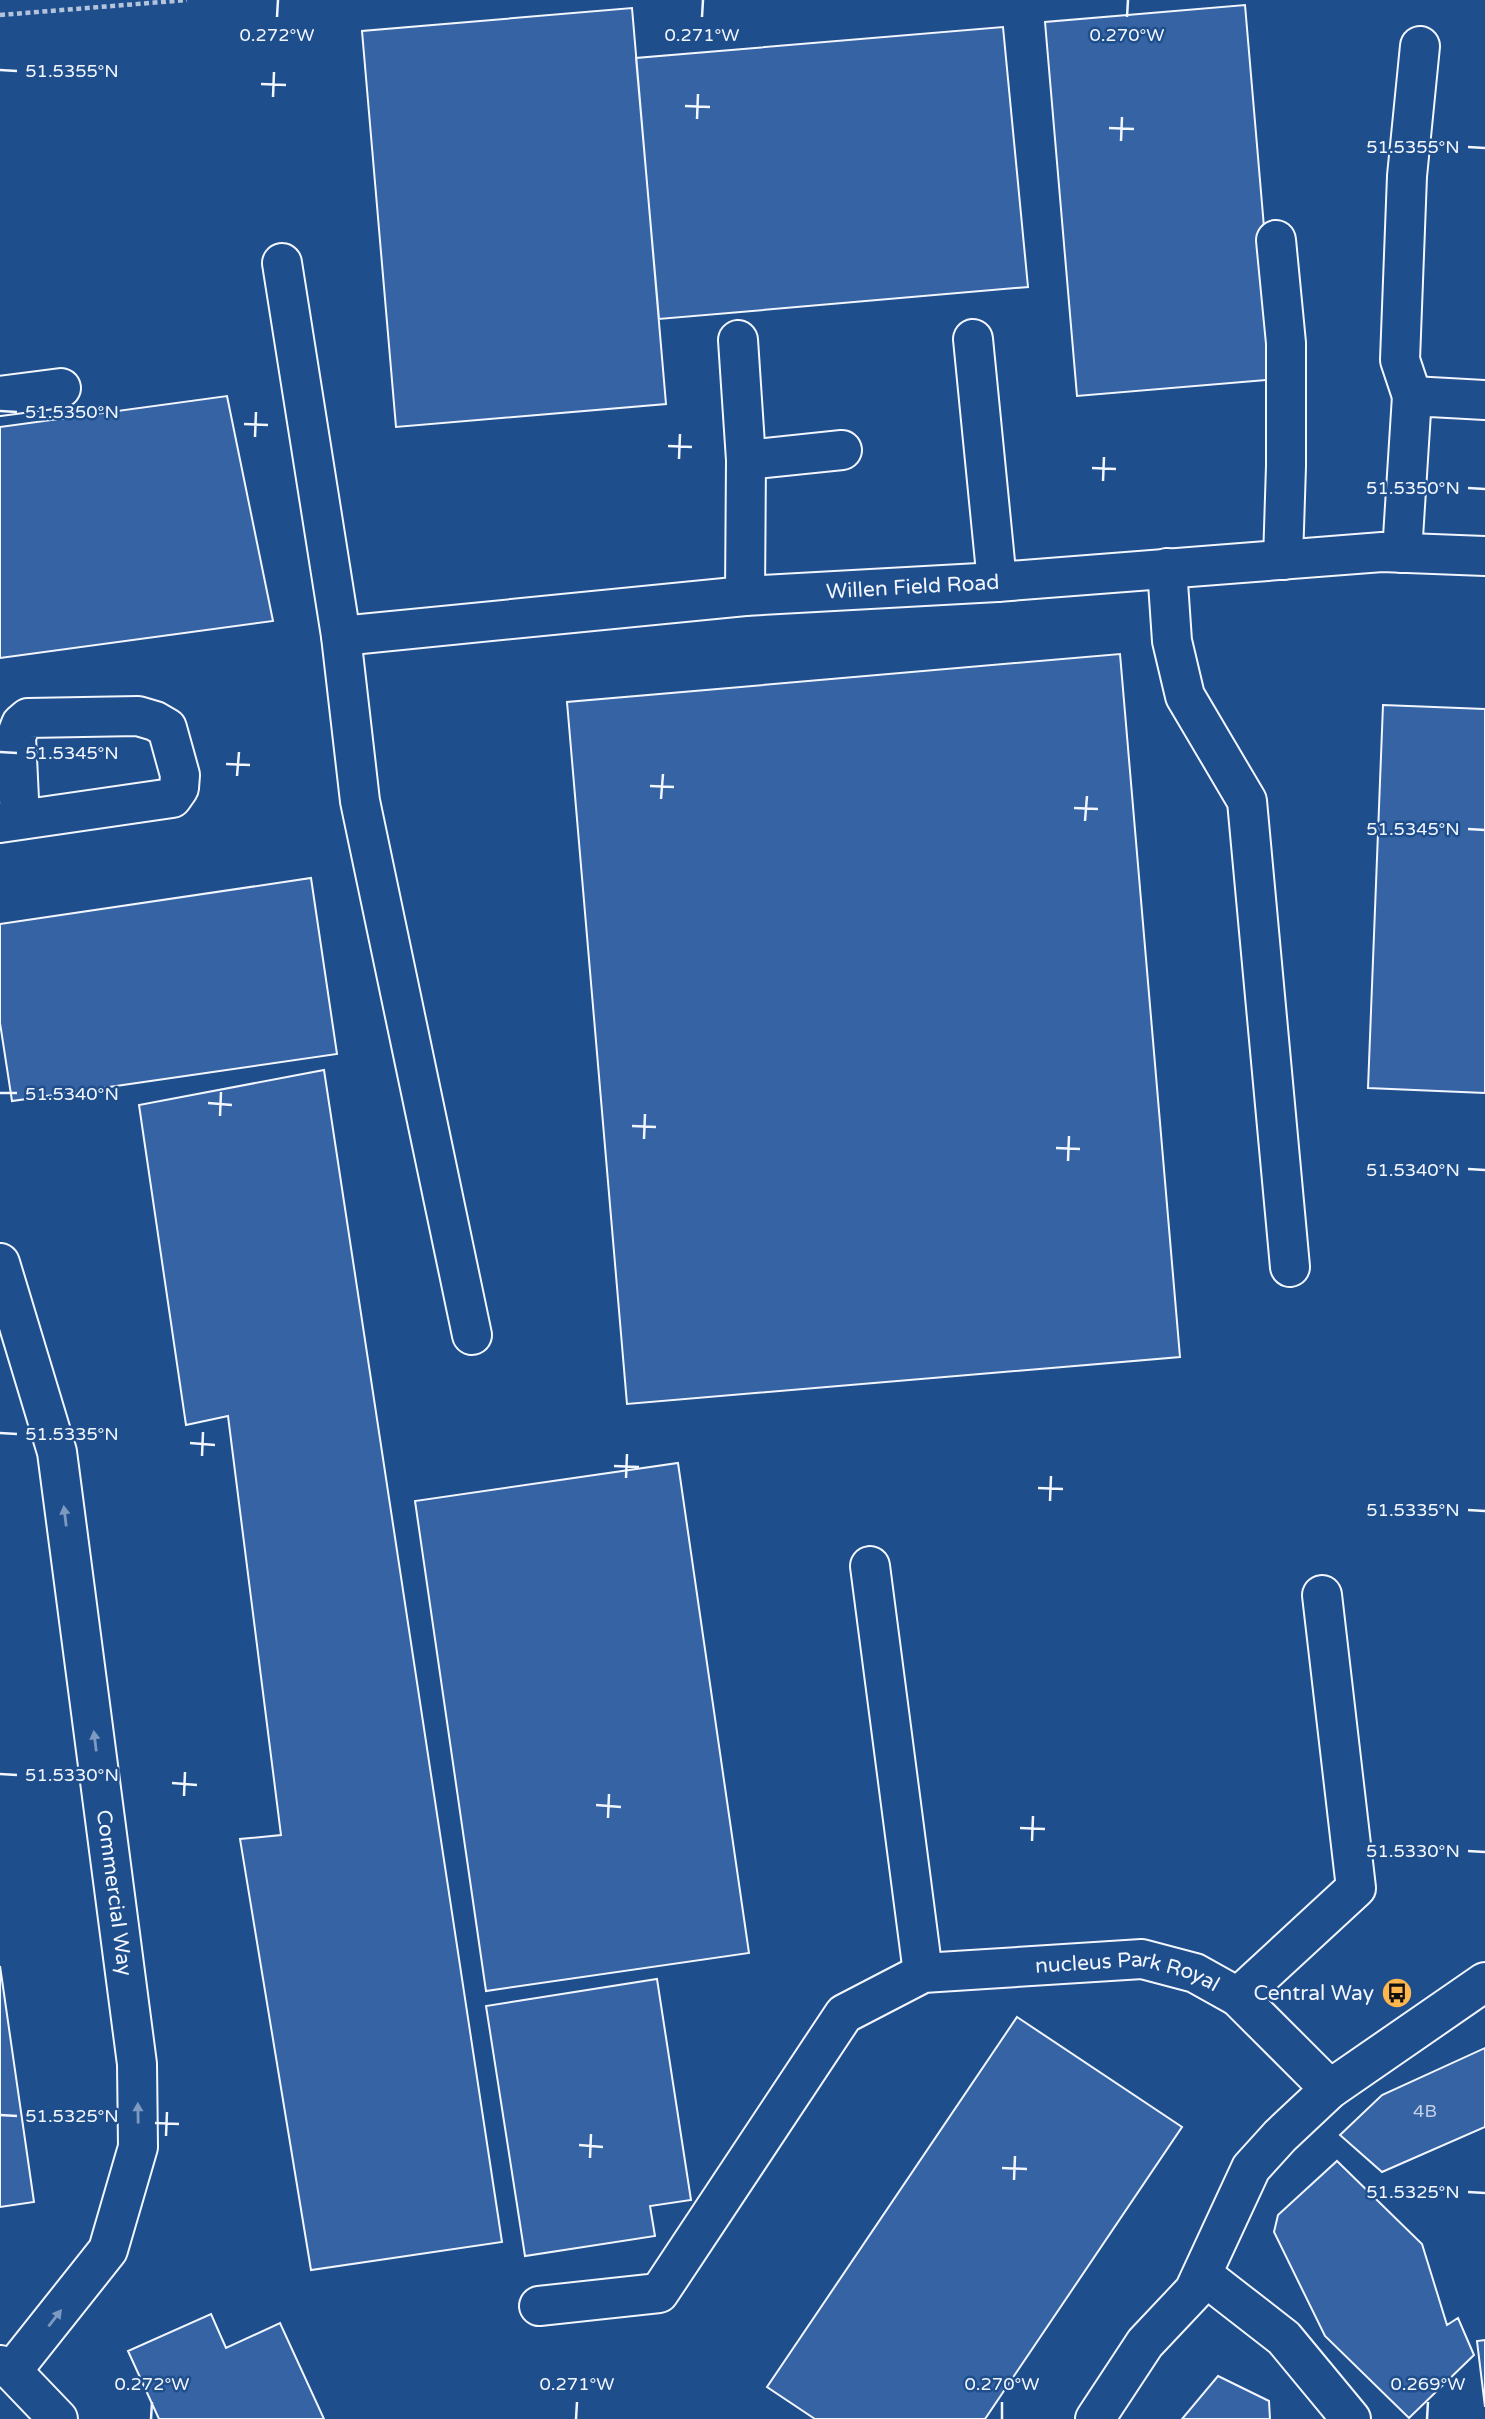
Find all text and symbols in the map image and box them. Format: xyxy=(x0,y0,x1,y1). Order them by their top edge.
text: 0.272°W xyxy=(240,24,314,46)
text: 0.271°W xyxy=(665,24,739,46)
text: 0.270°W xyxy=(1090,24,1164,46)
text: 51.5355°N xyxy=(25,60,119,82)
text: 51.5355°N xyxy=(1366,136,1460,158)
text: 51.5350°N xyxy=(25,401,119,423)
text: 51.5350°N xyxy=(1366,477,1460,499)
street label: Willen Field Road xyxy=(826,570,1000,604)
text: 51.5345°N xyxy=(25,742,119,764)
text: 51.5345°N xyxy=(1366,818,1460,840)
text: 51.5340°N xyxy=(25,1083,119,1105)
text: 51.5340°N xyxy=(1366,1159,1460,1181)
text: 51.5335°N xyxy=(25,1423,119,1445)
text: 51.5335°N xyxy=(1366,1499,1460,1521)
one-way arrow xyxy=(59,1505,70,1527)
one-way arrow xyxy=(89,1730,100,1752)
text: 51.5330°N xyxy=(25,1764,119,1786)
street label: Commercial Way xyxy=(91,1808,137,1978)
text: 51.5330°N xyxy=(1366,1840,1460,1862)
street label: nucleus Park Royal xyxy=(1034,1947,1224,1997)
bus stop icon: Central Way xyxy=(1380,1976,1414,2010)
place label: Central Way xyxy=(1253,1981,1374,2006)
house number: 4B xyxy=(1413,2100,1437,2122)
one-way arrow xyxy=(132,2102,143,2124)
text: 51.5325°N xyxy=(25,2105,119,2127)
text: 51.5325°N xyxy=(1366,2181,1460,2203)
one-way arrow xyxy=(47,2309,62,2327)
text: 0.272°W xyxy=(115,2373,189,2395)
text: 0.271°W xyxy=(540,2373,614,2395)
text: 0.270°W xyxy=(965,2373,1039,2395)
text: 0.269°W xyxy=(1391,2373,1465,2395)

